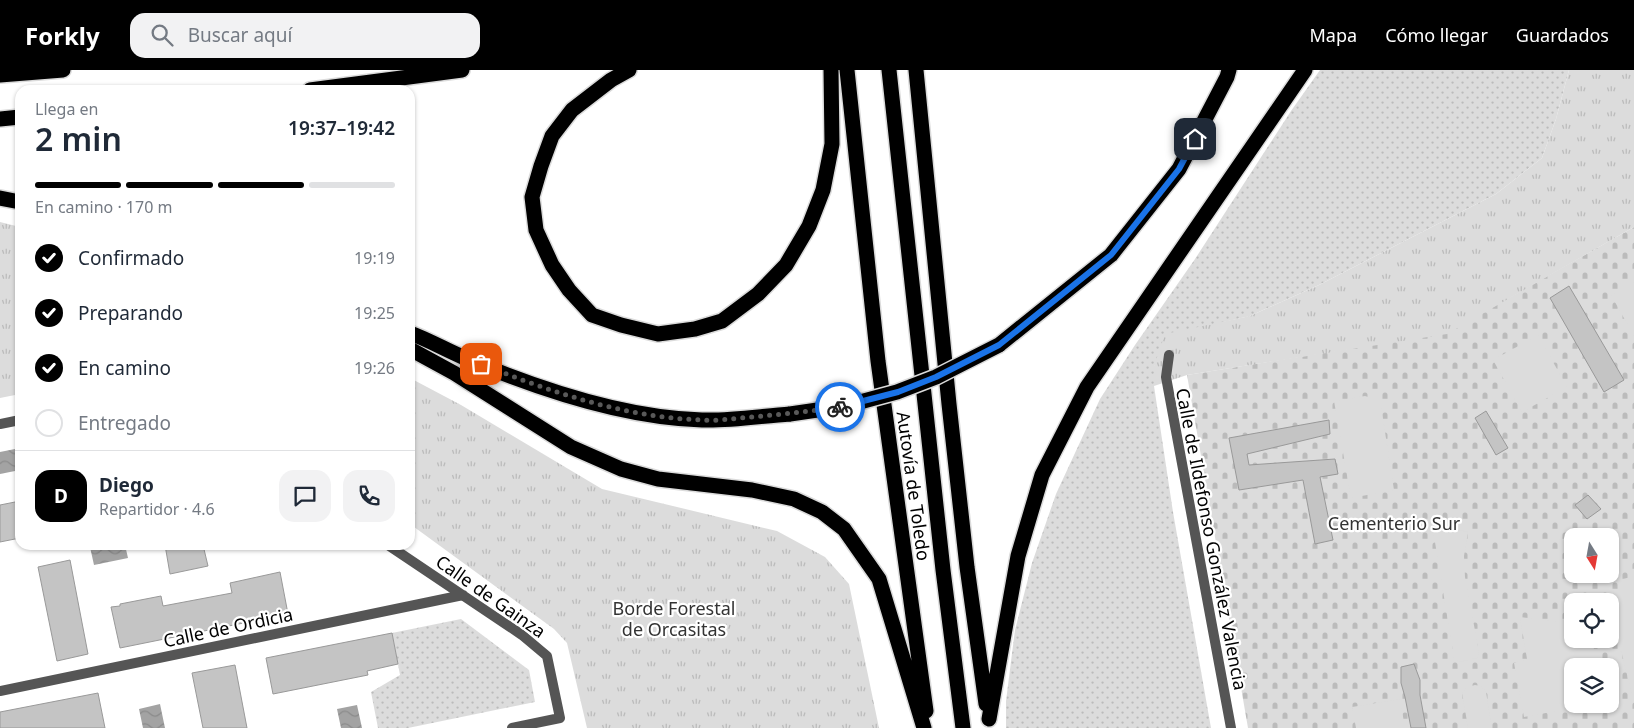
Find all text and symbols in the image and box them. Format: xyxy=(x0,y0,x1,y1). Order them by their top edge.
search box xyxy=(130,13,480,58)
text: Forkly xyxy=(25,19,100,52)
icon: search xyxy=(148,21,176,49)
text: Buscar aquí xyxy=(188,22,292,48)
text: Mapa xyxy=(1310,23,1357,47)
text: Cómo llegar xyxy=(1385,23,1488,47)
text: Guardados xyxy=(1516,23,1609,47)
text: Llega en xyxy=(35,98,98,120)
text: 19:37–19:42 xyxy=(288,115,395,141)
text: 2 min xyxy=(35,117,122,160)
pin xyxy=(1174,118,1216,160)
icon: home xyxy=(1181,125,1209,153)
text: En camino · 170 m xyxy=(35,196,172,218)
icon: check xyxy=(35,244,63,272)
text: Confirmado xyxy=(78,245,184,271)
text: 19:19 xyxy=(354,247,395,269)
icon: check xyxy=(35,299,63,327)
text: Preparando xyxy=(78,300,183,326)
text: 19:25 xyxy=(354,302,395,324)
pin xyxy=(460,343,502,385)
icon: bag xyxy=(467,350,495,378)
icon: check xyxy=(35,354,63,382)
text: En camino xyxy=(78,355,171,381)
text: 19:26 xyxy=(354,357,395,379)
courier xyxy=(815,382,865,432)
street label: Calle de Ildefonso González Valencia xyxy=(1171,386,1253,692)
icon: bike xyxy=(826,393,854,421)
text: Entregado xyxy=(78,410,171,436)
street label: Autovía de Toledo xyxy=(892,410,936,562)
button: chat xyxy=(279,470,331,522)
button: phone xyxy=(343,470,395,522)
text: Diego xyxy=(99,472,154,498)
text: D xyxy=(54,483,68,509)
text: Repartidor · 4.6 xyxy=(99,498,215,520)
park label: Cementerio Sur xyxy=(1328,511,1461,535)
north arrow xyxy=(1564,528,1619,582)
map controls xyxy=(1564,528,1619,713)
street label: Calle de Gainza xyxy=(431,549,551,643)
button: locate xyxy=(1564,593,1619,648)
park label: Borde Forestal de Orcasitas xyxy=(613,596,735,641)
street label: Calle de Ordicia xyxy=(161,602,295,652)
button: layers xyxy=(1564,658,1619,713)

